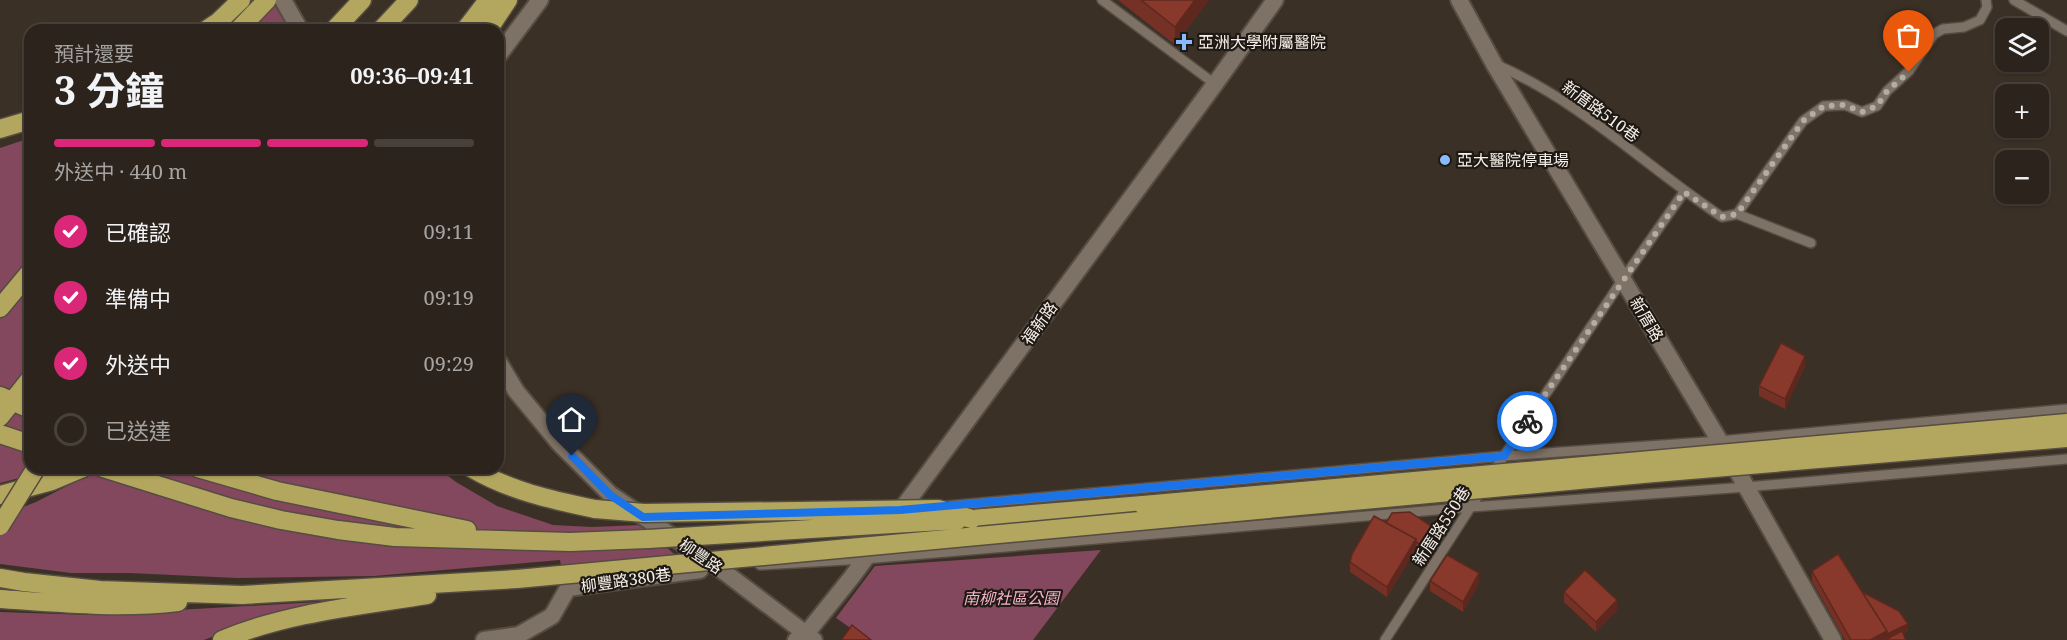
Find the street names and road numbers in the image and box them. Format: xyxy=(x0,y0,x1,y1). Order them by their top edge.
street label: 新厝路510巷 xyxy=(1558,75,1644,147)
street label: 新厝路 xyxy=(1625,293,1669,345)
street label: 福新路 xyxy=(1016,297,1062,349)
street label: 新厝路550巷 xyxy=(1407,482,1475,570)
street label: 柳豐路 xyxy=(675,533,727,579)
street label: 柳豐路380巷 xyxy=(579,563,673,597)

